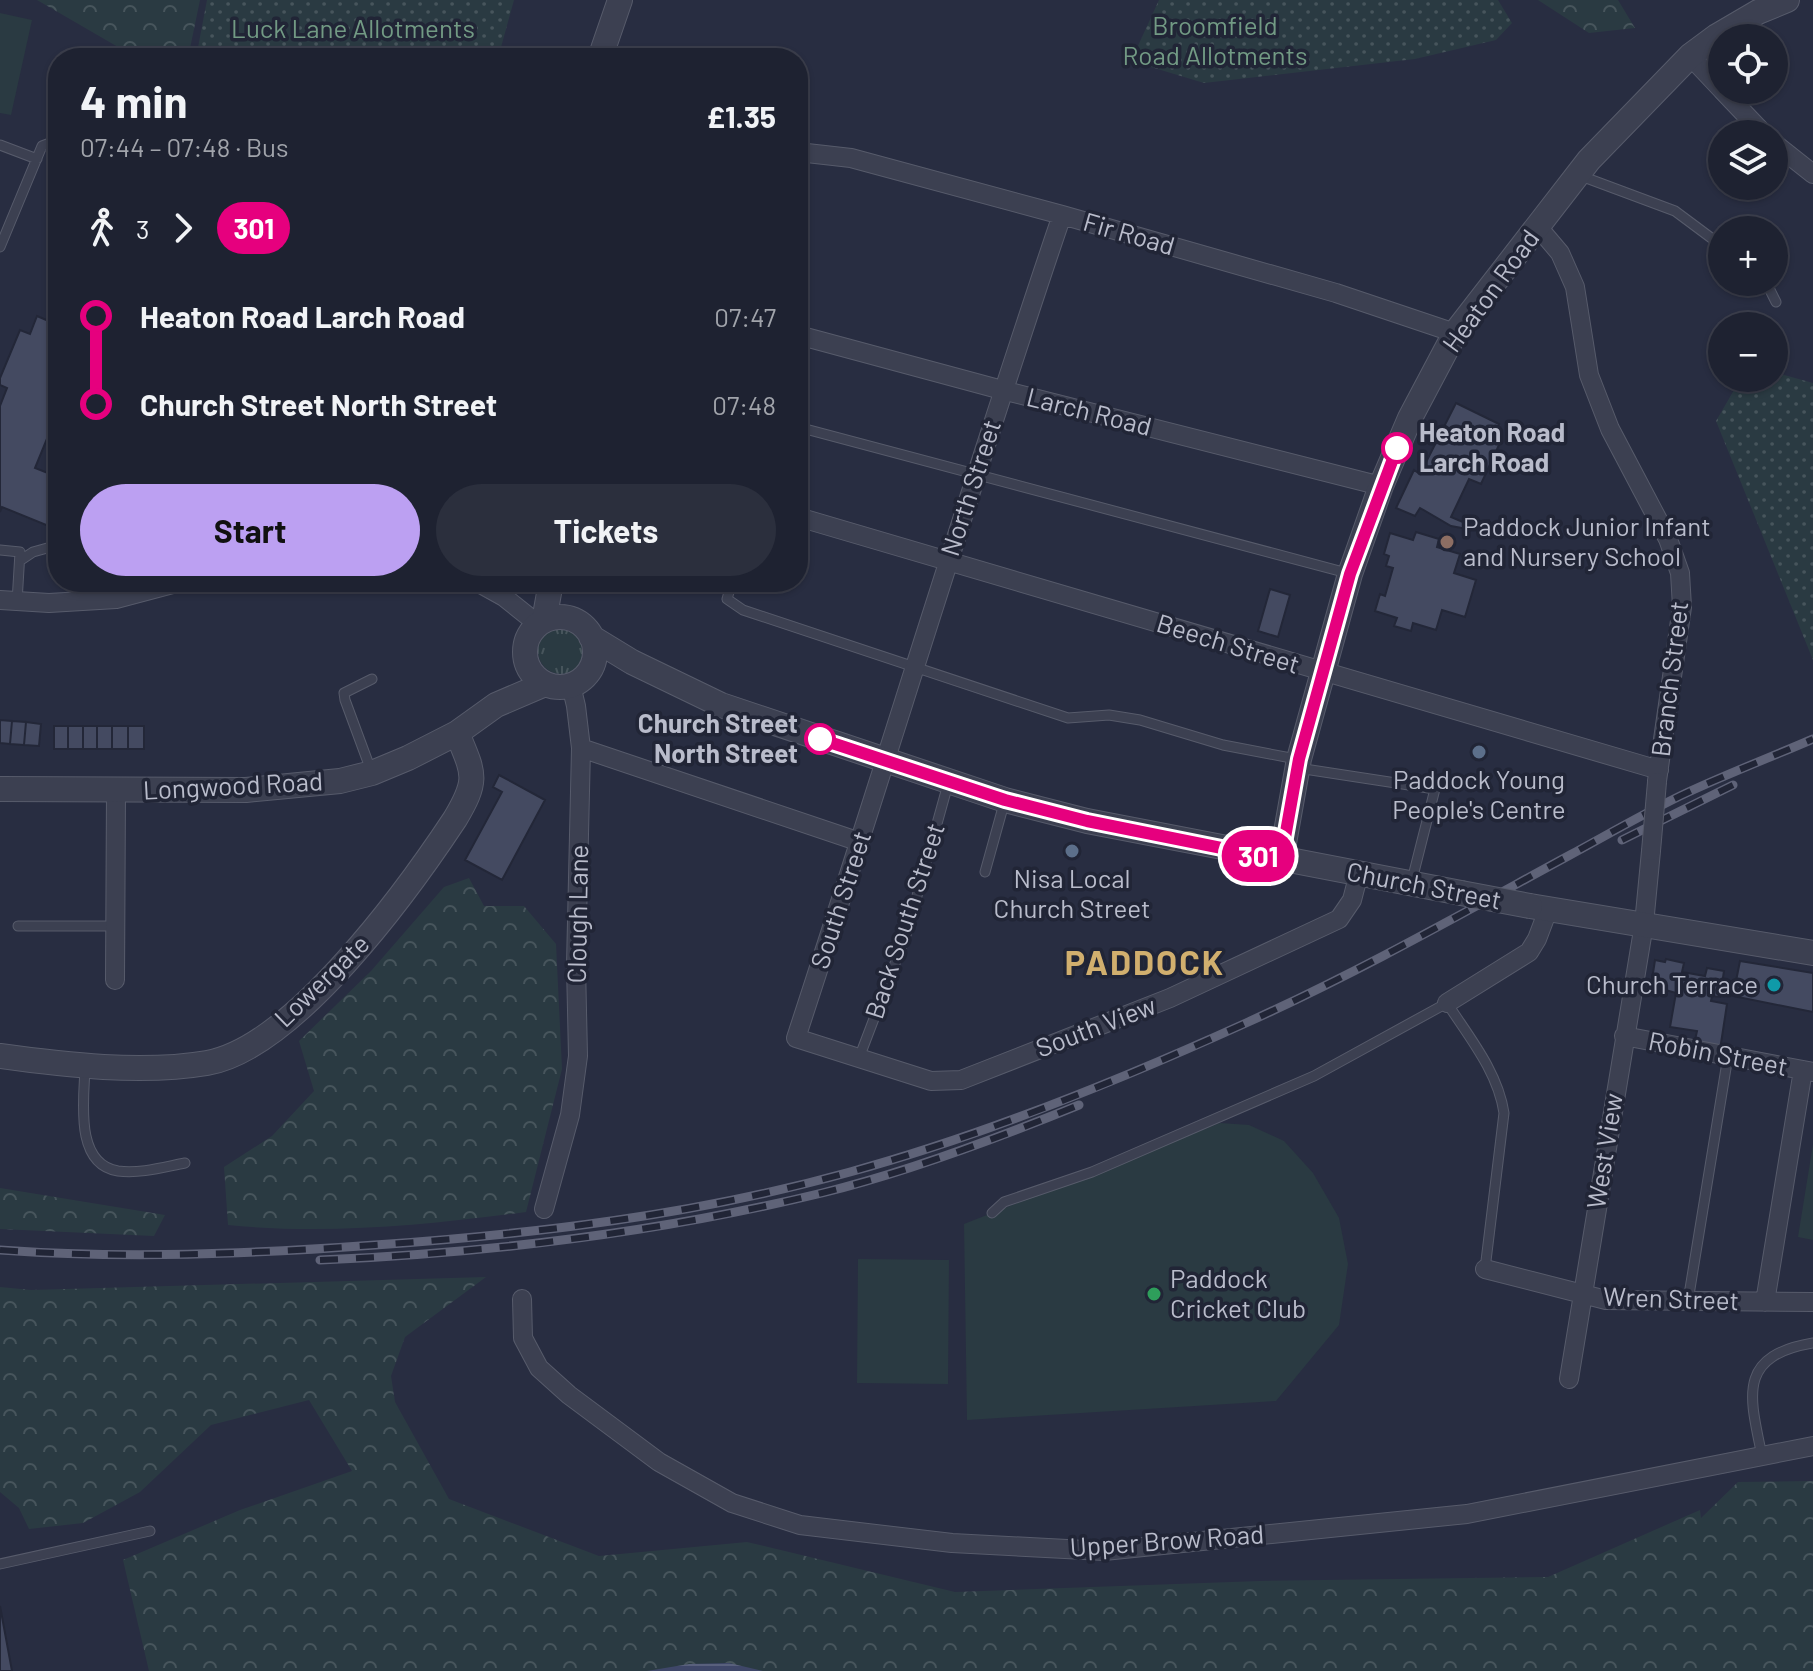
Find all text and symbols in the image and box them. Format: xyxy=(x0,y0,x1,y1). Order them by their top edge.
park label: Broomfield Road Allotments xyxy=(1122,9,1308,70)
park label: Luck Lane Allotments xyxy=(231,12,475,43)
map controls xyxy=(1708,24,1788,392)
button: locate xyxy=(1708,24,1788,104)
text: 4 min xyxy=(80,74,187,127)
text: £1.35 xyxy=(707,98,776,134)
button: layers xyxy=(1708,120,1788,200)
text: 07:44 – 07:48 · Bus xyxy=(80,131,288,162)
street label: Fir Road xyxy=(1080,205,1179,260)
icon: walk xyxy=(80,206,124,250)
icon: forward xyxy=(161,206,205,250)
text: 301 xyxy=(233,211,274,245)
text: 3 xyxy=(136,213,149,244)
button: + xyxy=(1708,216,1788,296)
street label: Heaton Road xyxy=(1435,223,1545,357)
text: Heaton Road Larch Road xyxy=(140,298,465,334)
text: 07:47 xyxy=(714,301,776,332)
button: − xyxy=(1708,312,1788,392)
street label: Larch Road xyxy=(1024,380,1155,441)
text: Church Street North Street xyxy=(140,386,497,422)
text: 07:48 xyxy=(712,389,776,420)
street label: North Street xyxy=(933,416,1006,559)
place label: Heaton Road Larch Road xyxy=(1419,416,1565,477)
marker: Heaton Road Larch Road xyxy=(1382,433,1412,463)
button: Start xyxy=(80,484,420,576)
button: Tickets xyxy=(436,484,776,576)
place label: Paddock Junior Infant and Nursery School xyxy=(1463,510,1711,571)
marker: Paddock Junior Infant and Nursery School xyxy=(1438,533,1456,551)
street label: Branch Street xyxy=(1644,599,1693,758)
street label: Beech Street xyxy=(1153,606,1304,679)
place label: Church Street North Street xyxy=(638,707,798,768)
marker: Church Street North Street xyxy=(805,724,835,754)
marker: Paddock Young People's Centre xyxy=(1470,743,1488,761)
place label: Paddock Young People's Centre xyxy=(1392,763,1566,824)
street label: Longwood Road xyxy=(142,764,324,805)
street label: Back South Street xyxy=(857,819,950,1022)
street label: South Street xyxy=(803,827,876,972)
line badge: 301 xyxy=(1212,830,1304,882)
text: 301 xyxy=(1238,839,1278,873)
marker: Nisa Local Church Street xyxy=(1063,842,1081,860)
street label: Clough Lane xyxy=(560,844,593,984)
street label: Church Street xyxy=(1344,854,1504,915)
place label: Nisa Local Church Street xyxy=(994,862,1150,923)
street label: Lowergate xyxy=(267,927,375,1033)
district label: PADDOCK xyxy=(1065,941,1225,982)
place label: Church Terrace xyxy=(1586,968,1758,999)
marker: Church Terrace xyxy=(1765,976,1783,994)
street label: South View xyxy=(1031,989,1160,1063)
street label: Robin Street xyxy=(1646,1024,1790,1081)
street label: West View xyxy=(1579,1091,1628,1211)
place label: Paddock Cricket Club xyxy=(1170,1262,1306,1323)
street label: Wren Street xyxy=(1603,1280,1740,1315)
marker: Paddock Cricket Club xyxy=(1145,1285,1163,1303)
street label: Upper Brow Road xyxy=(1069,1517,1265,1562)

